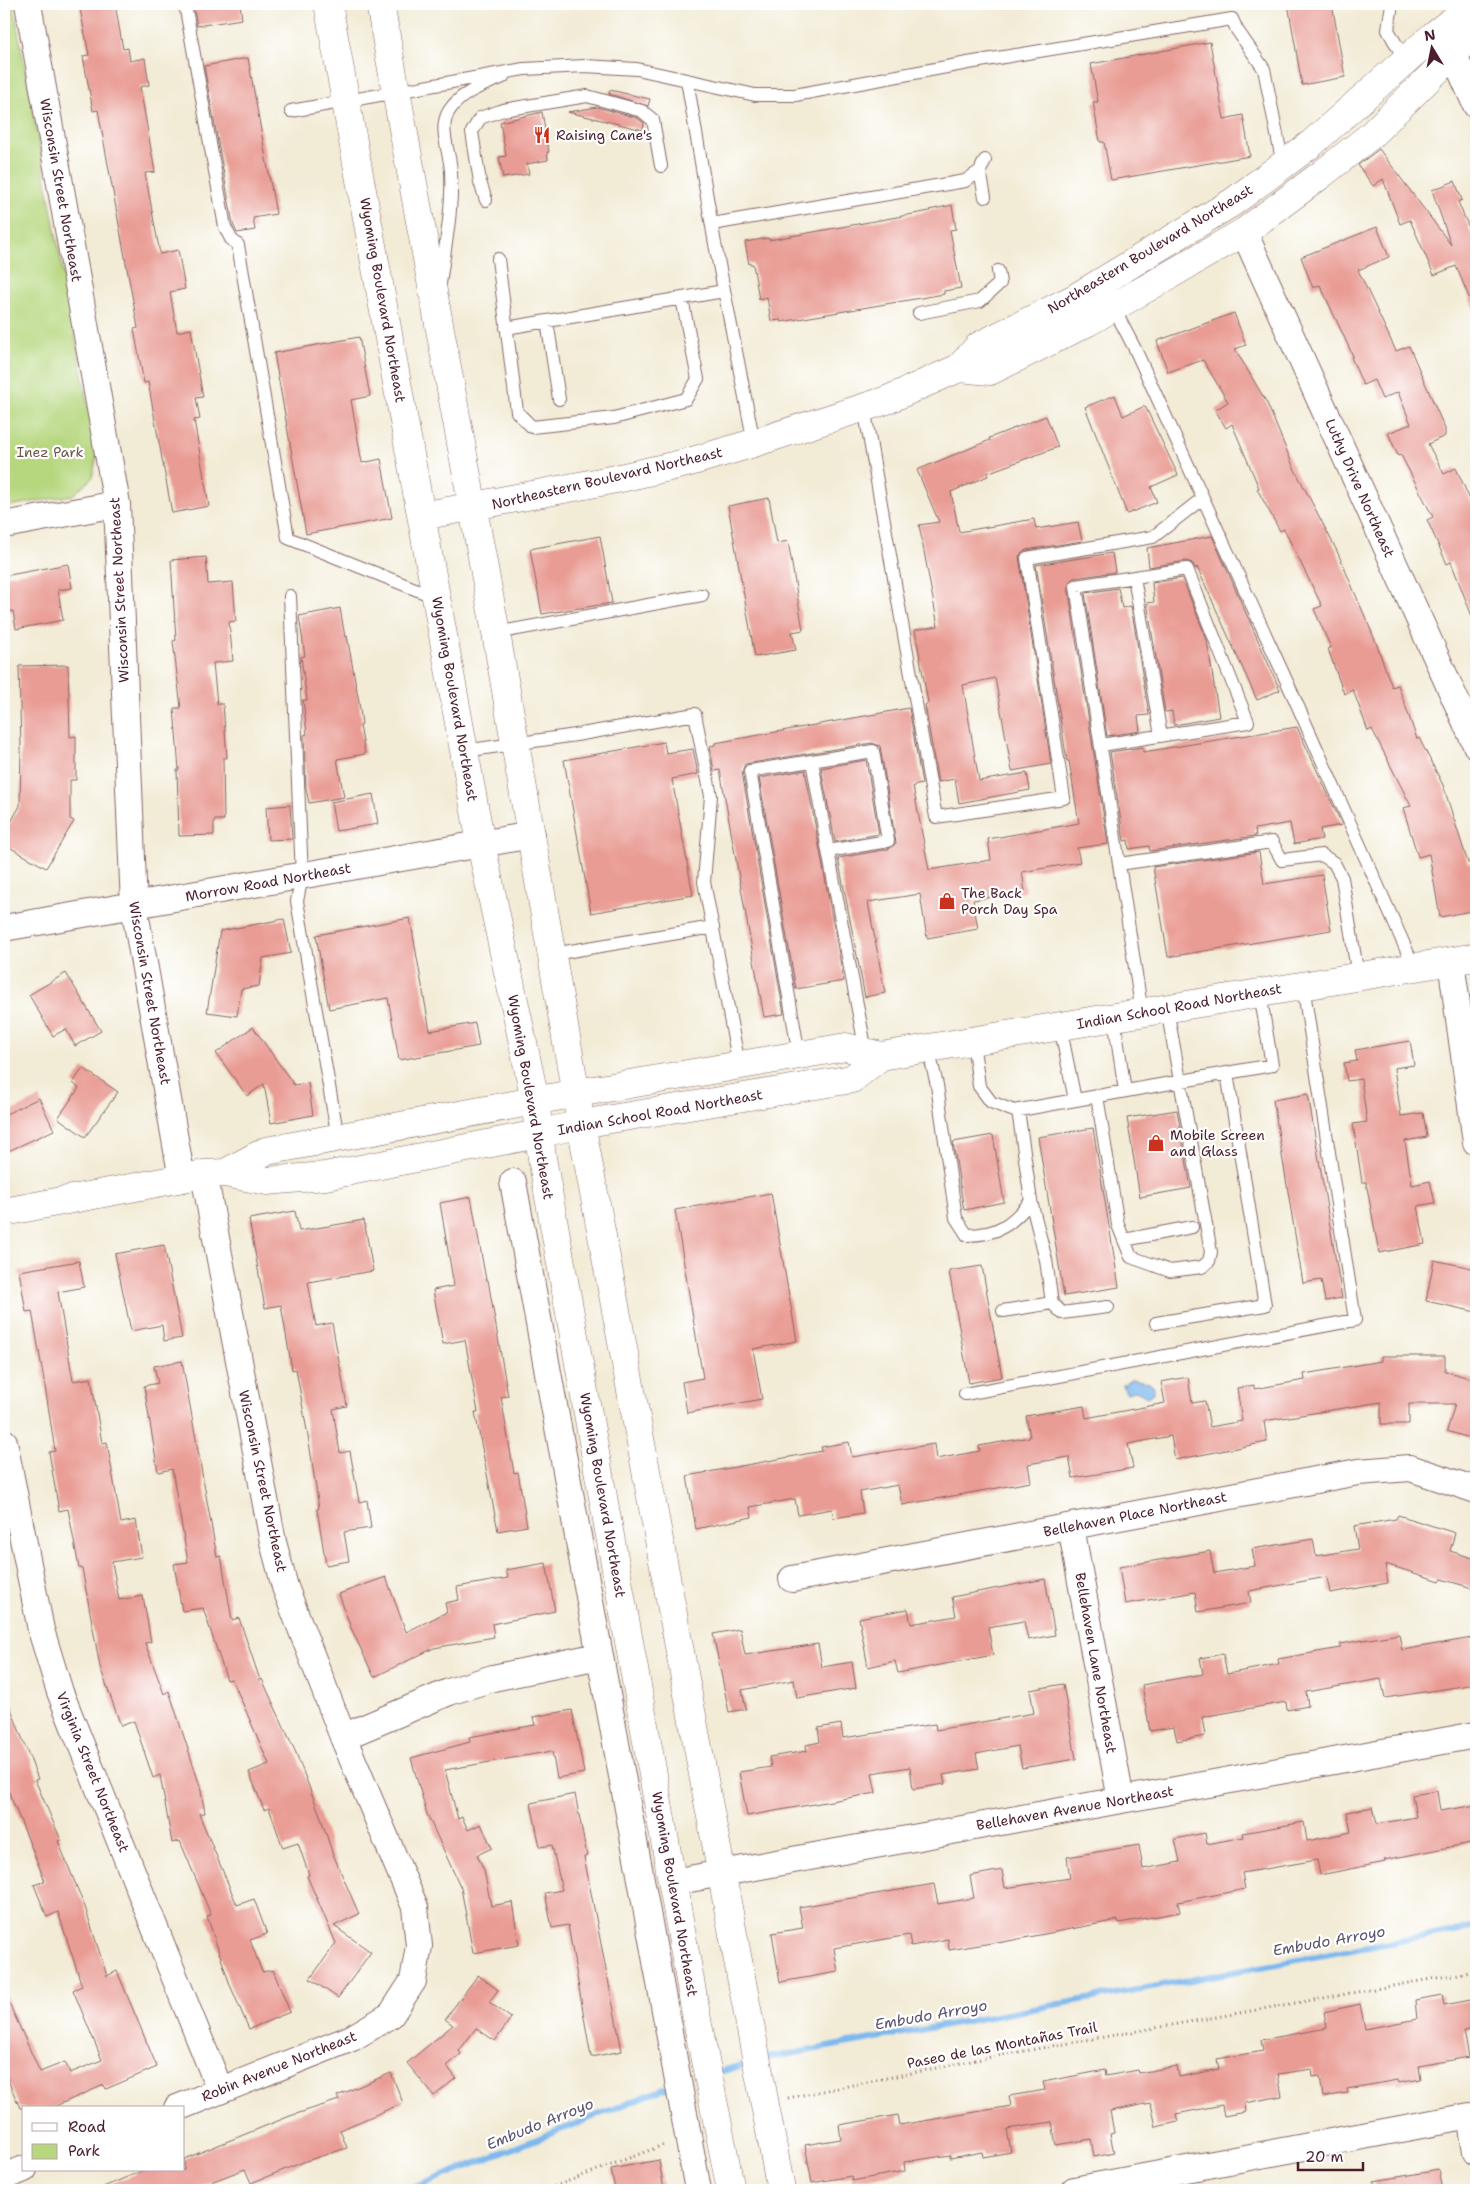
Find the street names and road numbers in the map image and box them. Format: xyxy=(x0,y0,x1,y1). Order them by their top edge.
street label: Wisconsin Street Northeast xyxy=(36,97,86,283)
street label: Northeastern Boulevard Northeast xyxy=(1044,180,1256,318)
street label: Wyoming Boulevard Northeast xyxy=(356,196,410,404)
street label: Luthy Drive Northeast xyxy=(1321,416,1399,560)
street label: Northeastern Boulevard Northeast xyxy=(490,443,724,513)
street label: Wisconsin Street Northeast xyxy=(105,497,133,683)
street label: Wyoming Boulevard Northeast xyxy=(428,595,482,803)
street label: Morrow Road Northeast xyxy=(184,859,352,905)
street label: Wisconsin Street Northeast xyxy=(125,900,175,1086)
street label: Indian School Road Northeast xyxy=(1075,979,1283,1033)
street label: Wyoming Boulevard Northeast xyxy=(504,993,558,1201)
street label: Indian School Road Northeast xyxy=(556,1085,764,1139)
street label: Wisconsin Street Northeast xyxy=(235,1388,291,1574)
street label: Wyoming Boulevard Northeast xyxy=(576,1391,630,1599)
street label: Bellehaven Place Northeast xyxy=(1042,1487,1228,1541)
street label: Bellehaven Lane Northeast xyxy=(1071,1571,1121,1755)
street label: Virginia Street Northeast xyxy=(52,1689,134,1855)
street label: Bellehaven Avenue Northeast xyxy=(975,1782,1175,1834)
street label: Wyoming Boulevard Northeast xyxy=(648,1790,702,1998)
street label: Paseo de las Montañas Trail xyxy=(905,2018,1099,2072)
street label: Robin Avenue Northeast xyxy=(199,2027,359,2105)

